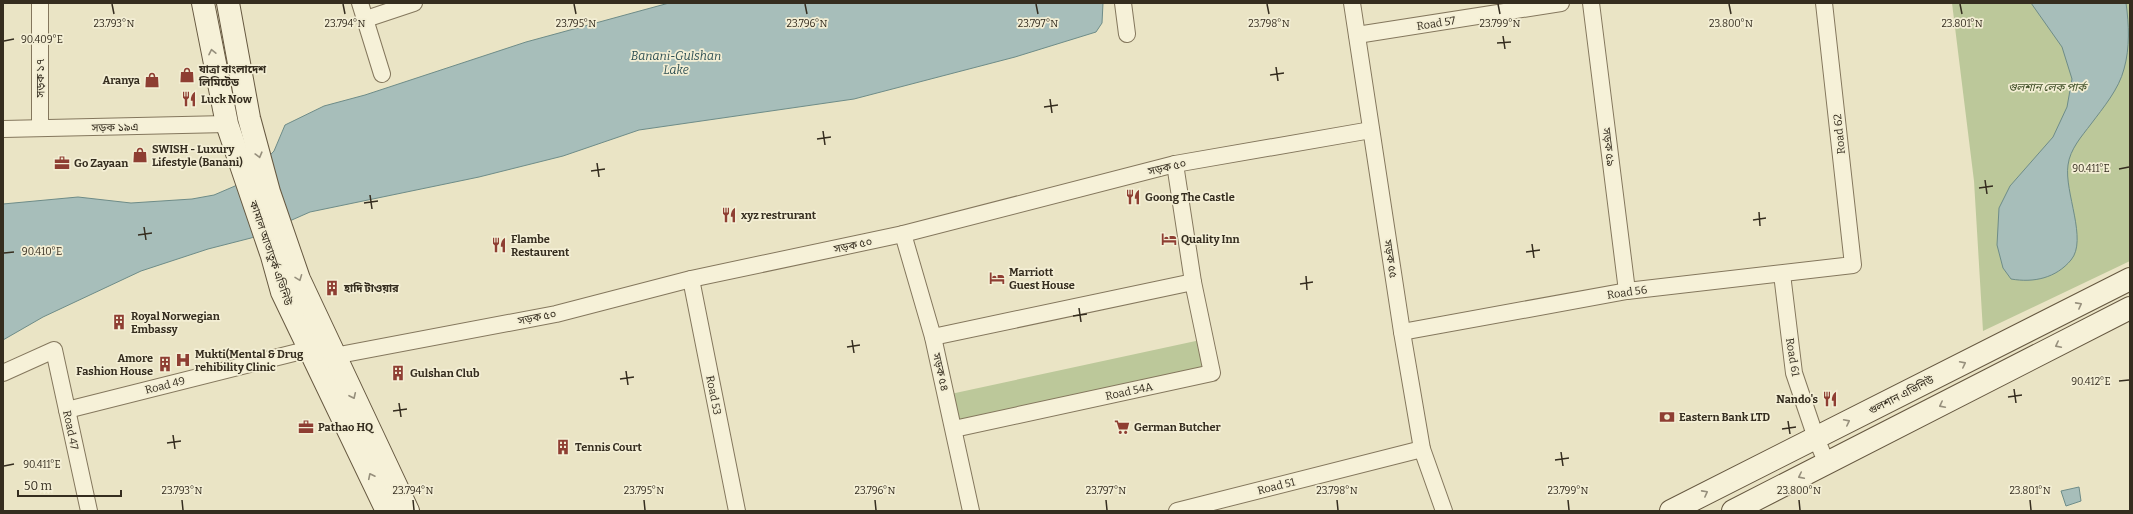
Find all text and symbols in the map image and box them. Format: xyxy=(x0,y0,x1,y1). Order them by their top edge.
street label: Road 57 xyxy=(1416,14,1457,33)
text: 23.793°N xyxy=(94,18,135,30)
text: 23.794°N xyxy=(325,18,365,30)
text: 23.795°N xyxy=(556,18,596,30)
text: 23.796°N xyxy=(787,18,828,30)
text: 23.797°N xyxy=(1018,18,1058,30)
text: 23.798°N xyxy=(1248,18,1290,30)
text: 23.799°N xyxy=(1479,18,1521,30)
text: 23.800°N xyxy=(1709,18,1753,30)
text: 23.801°N xyxy=(1941,18,1983,30)
text: 90.409°E xyxy=(21,34,63,46)
one-way arrow xyxy=(209,49,217,55)
water label: Banani-Gulshan Lake xyxy=(631,49,721,77)
street label: সড়ক ১৭ xyxy=(34,59,47,98)
place label: যাত্রা বাংলাদেশ লিমিটেড xyxy=(198,63,266,89)
shop icon: যাত্রা বাংলাদেশ লিমিটেড xyxy=(178,66,196,84)
shop icon: Aranya xyxy=(143,71,161,89)
place label: Aranya xyxy=(102,74,141,87)
park label: গুলশান লেক পার্ক xyxy=(2008,80,2088,94)
restaurant icon: Luck Now xyxy=(180,90,198,108)
place label: Luck Now xyxy=(201,93,253,106)
street label: Road 62 xyxy=(1831,113,1848,155)
street label: সড়ক ১৯এ xyxy=(90,121,139,134)
street label: সড়ক ৫৯ xyxy=(1600,126,1617,167)
place label: SWISH - Luxury Lifestyle (Banani) xyxy=(152,143,243,169)
shop icon: SWISH - Luxury Lifestyle (Banani) xyxy=(131,146,149,164)
one-way arrow xyxy=(254,152,263,159)
office icon: Go Zayaan xyxy=(53,154,71,172)
place label: Go Zayaan xyxy=(74,157,128,170)
street label: সড়ক ৫০ xyxy=(1146,157,1187,178)
text: 90.411°E xyxy=(2072,163,2110,175)
restaurant icon: Goong The Castle xyxy=(1124,188,1142,206)
place label: Goong The Castle xyxy=(1145,191,1235,204)
street label: কামাল আতাতুর্ক এভিনিউ xyxy=(246,198,296,307)
restaurant icon: xyz restrurant xyxy=(720,206,738,224)
place label: xyz restrurant xyxy=(741,209,817,222)
hotel icon: Quality Inn xyxy=(1160,230,1178,248)
place label: Flambe Restaurent xyxy=(511,233,570,259)
place label: Quality Inn xyxy=(1181,233,1240,246)
street label: সড়ক ৫০ xyxy=(832,235,873,256)
restaurant icon: Flambe Restaurent xyxy=(490,236,508,254)
street label: সড়ক ৫৫ xyxy=(1381,238,1400,279)
text: 90.410°E xyxy=(22,246,62,258)
place label: Marriott Guest House xyxy=(1009,266,1075,292)
hotel icon: Marriott Guest House xyxy=(988,269,1006,287)
one-way arrow xyxy=(294,274,302,281)
building icon: হাদি টাওয়ার xyxy=(323,279,341,297)
place label: হাদি টাওয়ার xyxy=(343,282,399,295)
street label: Road 56 xyxy=(1606,283,1648,302)
one-way arrow xyxy=(2075,303,2082,310)
street label: সড়ক ৫০ xyxy=(516,307,557,328)
place label: Royal Norwegian Embassy xyxy=(131,310,220,336)
building icon: Royal Norwegian Embassy xyxy=(110,313,128,331)
street label: Road 61 xyxy=(1783,337,1802,378)
one-way arrow xyxy=(2055,341,2062,348)
place label: Mukti(Mental & Drug rehibility Clinic xyxy=(195,348,304,374)
hospital icon: Mukti(Mental & Drug rehibility Clinic xyxy=(174,351,192,369)
street label: সড়ক ৫৪ xyxy=(930,351,951,392)
place label: Amore Fashion House xyxy=(76,352,153,378)
building icon: Amore Fashion House xyxy=(156,355,174,373)
one-way arrow xyxy=(1959,361,1966,369)
building icon: Gulshan Club xyxy=(389,364,407,382)
place label: Gulshan Club xyxy=(410,367,480,380)
street label: গুলশান এভিনিউ xyxy=(1866,373,1936,418)
street label: Road 49 xyxy=(144,374,187,397)
street label: Road 53 xyxy=(703,374,724,416)
text: 90.412°E xyxy=(2071,376,2111,388)
street label: Road 54A xyxy=(1104,380,1154,403)
restaurant icon: Nando's xyxy=(1821,390,1839,408)
one-way arrow xyxy=(348,392,356,399)
place label: Nando's xyxy=(1776,393,1819,406)
one-way arrow xyxy=(1939,400,1947,408)
bank icon: Eastern Bank LTD xyxy=(1658,408,1676,426)
street label: Road 47 xyxy=(60,409,81,451)
place label: Eastern Bank LTD xyxy=(1679,411,1770,424)
office icon: Pathao HQ xyxy=(297,418,315,436)
supermarket icon: German Butcher xyxy=(1113,418,1131,436)
one-way arrow xyxy=(1843,420,1850,427)
place label: Pathao HQ xyxy=(318,421,375,434)
place label: German Butcher xyxy=(1134,421,1222,434)
building icon: Tennis Court xyxy=(554,438,572,456)
place label: Tennis Court xyxy=(575,441,643,454)
text: 90.411°E xyxy=(23,459,61,471)
one-way arrow xyxy=(1798,471,1806,479)
scale bar xyxy=(18,472,121,498)
one-way arrow xyxy=(368,473,376,480)
street label: Road 51 xyxy=(1256,475,1297,497)
text: 50 m xyxy=(24,479,53,493)
text: 23.793°N xyxy=(162,485,203,497)
text: 23.794°N xyxy=(393,485,433,497)
text: 23.795°N xyxy=(624,485,664,497)
text: 23.796°N xyxy=(855,485,896,497)
text: 23.797°N xyxy=(1086,485,1126,497)
text: 23.798°N xyxy=(1316,485,1358,497)
text: 23.799°N xyxy=(1547,485,1589,497)
text: 23.800°N xyxy=(1777,485,1821,497)
text: 23.801°N xyxy=(2009,485,2051,497)
one-way arrow xyxy=(1701,490,1709,498)

